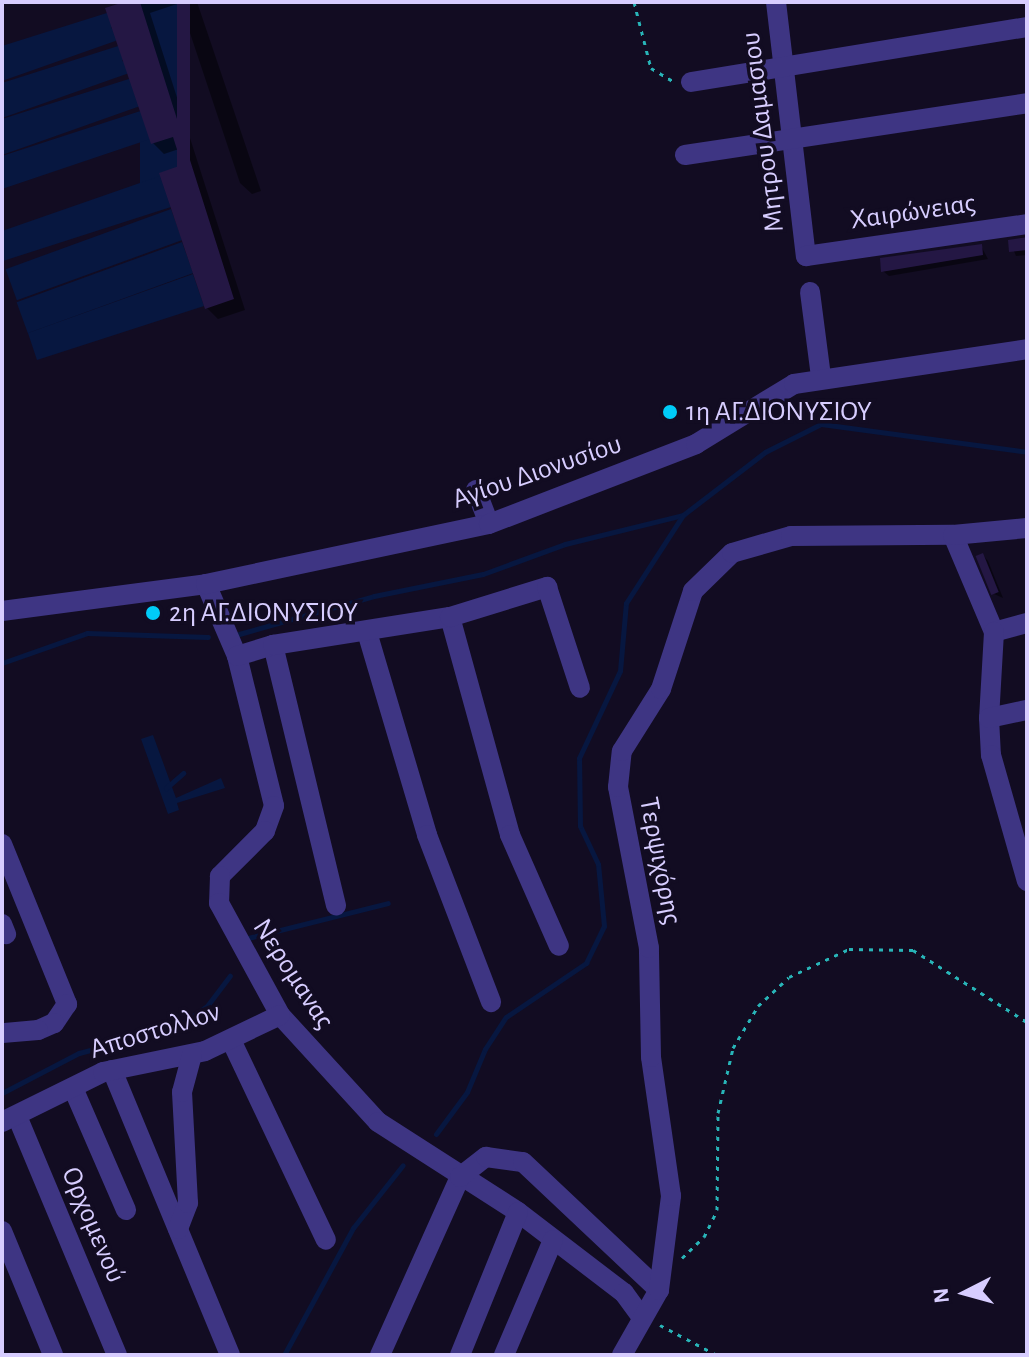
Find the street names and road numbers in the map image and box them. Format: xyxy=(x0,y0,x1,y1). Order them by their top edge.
street label: Μητρου Δαμασιου xyxy=(734,30,792,234)
street label: Χαιρώνειας xyxy=(848,187,978,237)
street label: Αγίου Διονυσίου xyxy=(448,427,626,517)
street label: Τερψιχόρης xyxy=(631,795,689,927)
street label: Νερομανας xyxy=(245,913,341,1035)
street label: Αποστολλον xyxy=(86,995,224,1067)
street label: Ορχομενού xyxy=(54,1162,132,1288)

